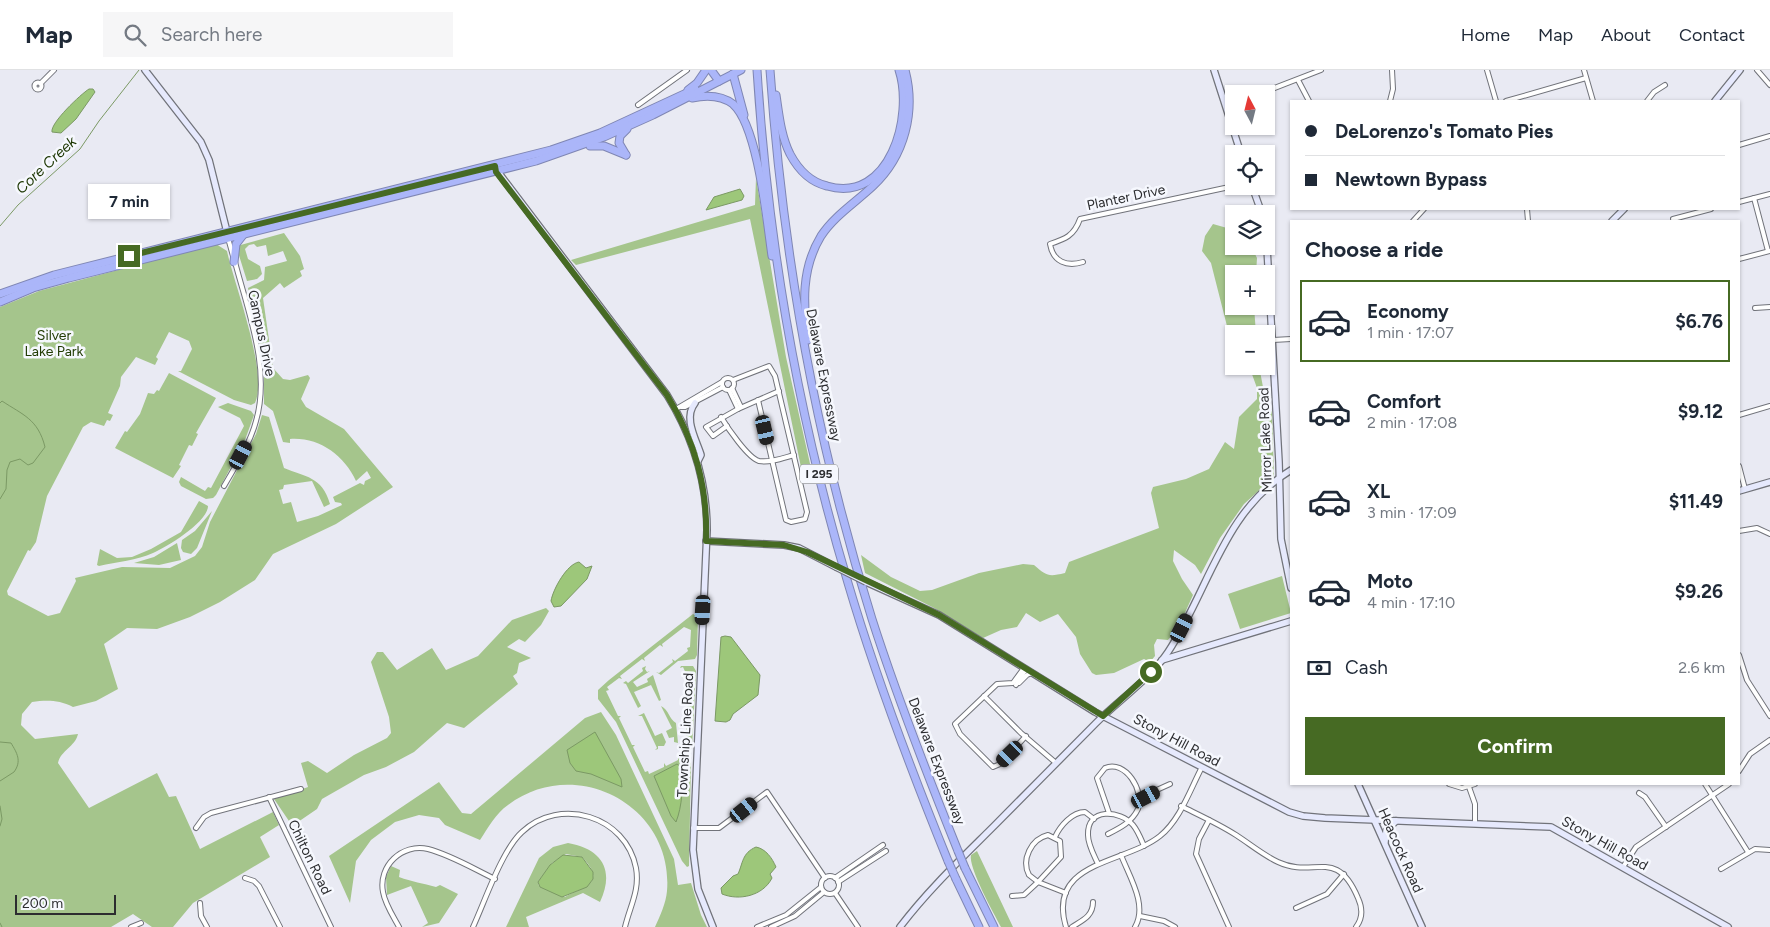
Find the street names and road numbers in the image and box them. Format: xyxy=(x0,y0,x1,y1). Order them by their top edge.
street label: Planter Drive xyxy=(1085,181,1167,214)
street label: Campus Drive xyxy=(244,288,279,378)
street label: Delaware Expressway xyxy=(802,307,845,444)
street label: Mirror Lake Road xyxy=(1255,387,1276,493)
road number: I 295 xyxy=(800,464,838,484)
street label: Township Line Road xyxy=(674,672,697,798)
street label: Delaware Expressway xyxy=(904,695,969,828)
street label: Stony Hill Road xyxy=(1130,710,1223,771)
street label: Heacock Road xyxy=(1374,805,1427,895)
street label: Stony Hill Road xyxy=(1559,813,1651,874)
street label: Chilton Road xyxy=(284,817,335,897)

